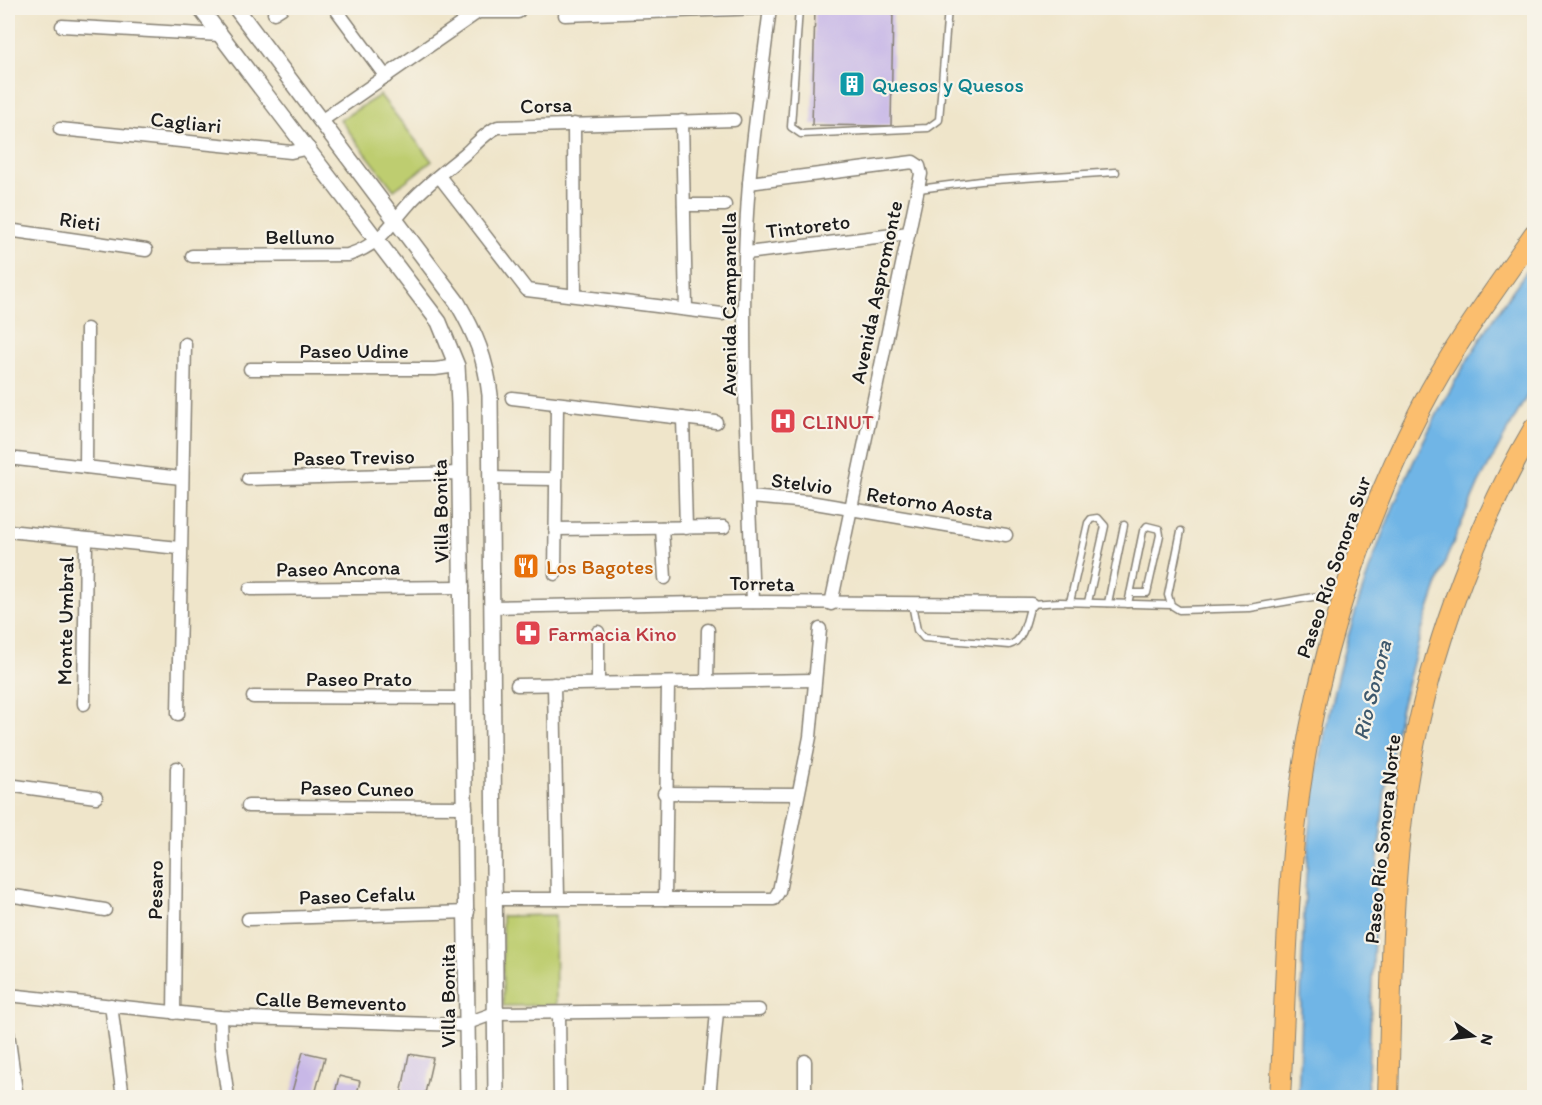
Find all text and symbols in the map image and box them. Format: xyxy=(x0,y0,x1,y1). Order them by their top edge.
building icon: Quesos y Quesos xyxy=(837,69,867,99)
place label: Quesos y Quesos xyxy=(872,72,1024,97)
street label: Corsa xyxy=(519,92,573,118)
street label: Cagliari xyxy=(149,106,223,138)
street label: Avenida Aspromonte xyxy=(844,198,908,386)
street label: Rieti xyxy=(58,206,102,236)
street label: Tintoreto xyxy=(764,208,852,244)
street label: Avenida Campanella xyxy=(716,212,741,396)
street label: Belluno xyxy=(265,224,335,249)
street label: Paseo Udine xyxy=(299,338,409,363)
hospital icon: CLINUT xyxy=(768,406,798,436)
place label: CLINUT xyxy=(802,409,874,434)
street label: Paseo Treviso xyxy=(293,443,415,471)
street label: Villa Bonita xyxy=(427,459,453,563)
street label: Stelvio xyxy=(770,467,834,499)
street label: Paseo Río Sonora Sur xyxy=(1290,472,1376,661)
street label: Retorno Aosta xyxy=(865,481,995,525)
restaurant icon: Los Bagotes xyxy=(511,551,541,581)
street label: Paseo Ancona xyxy=(276,554,400,582)
place label: Los Bagotes xyxy=(546,554,654,579)
street label: Monte Umbral xyxy=(51,556,79,686)
street label: Torreta xyxy=(729,570,795,596)
pharmacy icon: Farmacia Kino xyxy=(513,618,543,648)
place label: Farmacia Kino xyxy=(548,621,677,646)
water label: Rio Sonora xyxy=(1347,636,1398,742)
street label: Paseo Prato xyxy=(306,666,412,691)
street label: Paseo Río Sonora Norte xyxy=(1359,733,1405,945)
street label: Paseo Cuneo xyxy=(300,775,414,801)
street label: Pesaro xyxy=(142,860,168,920)
street label: Paseo Cefalu xyxy=(298,880,416,910)
street label: Villa Bonita xyxy=(435,944,460,1048)
street label: Calle Bemevento xyxy=(255,986,407,1016)
north arrow xyxy=(1443,1006,1503,1066)
text: N xyxy=(1477,1032,1498,1047)

